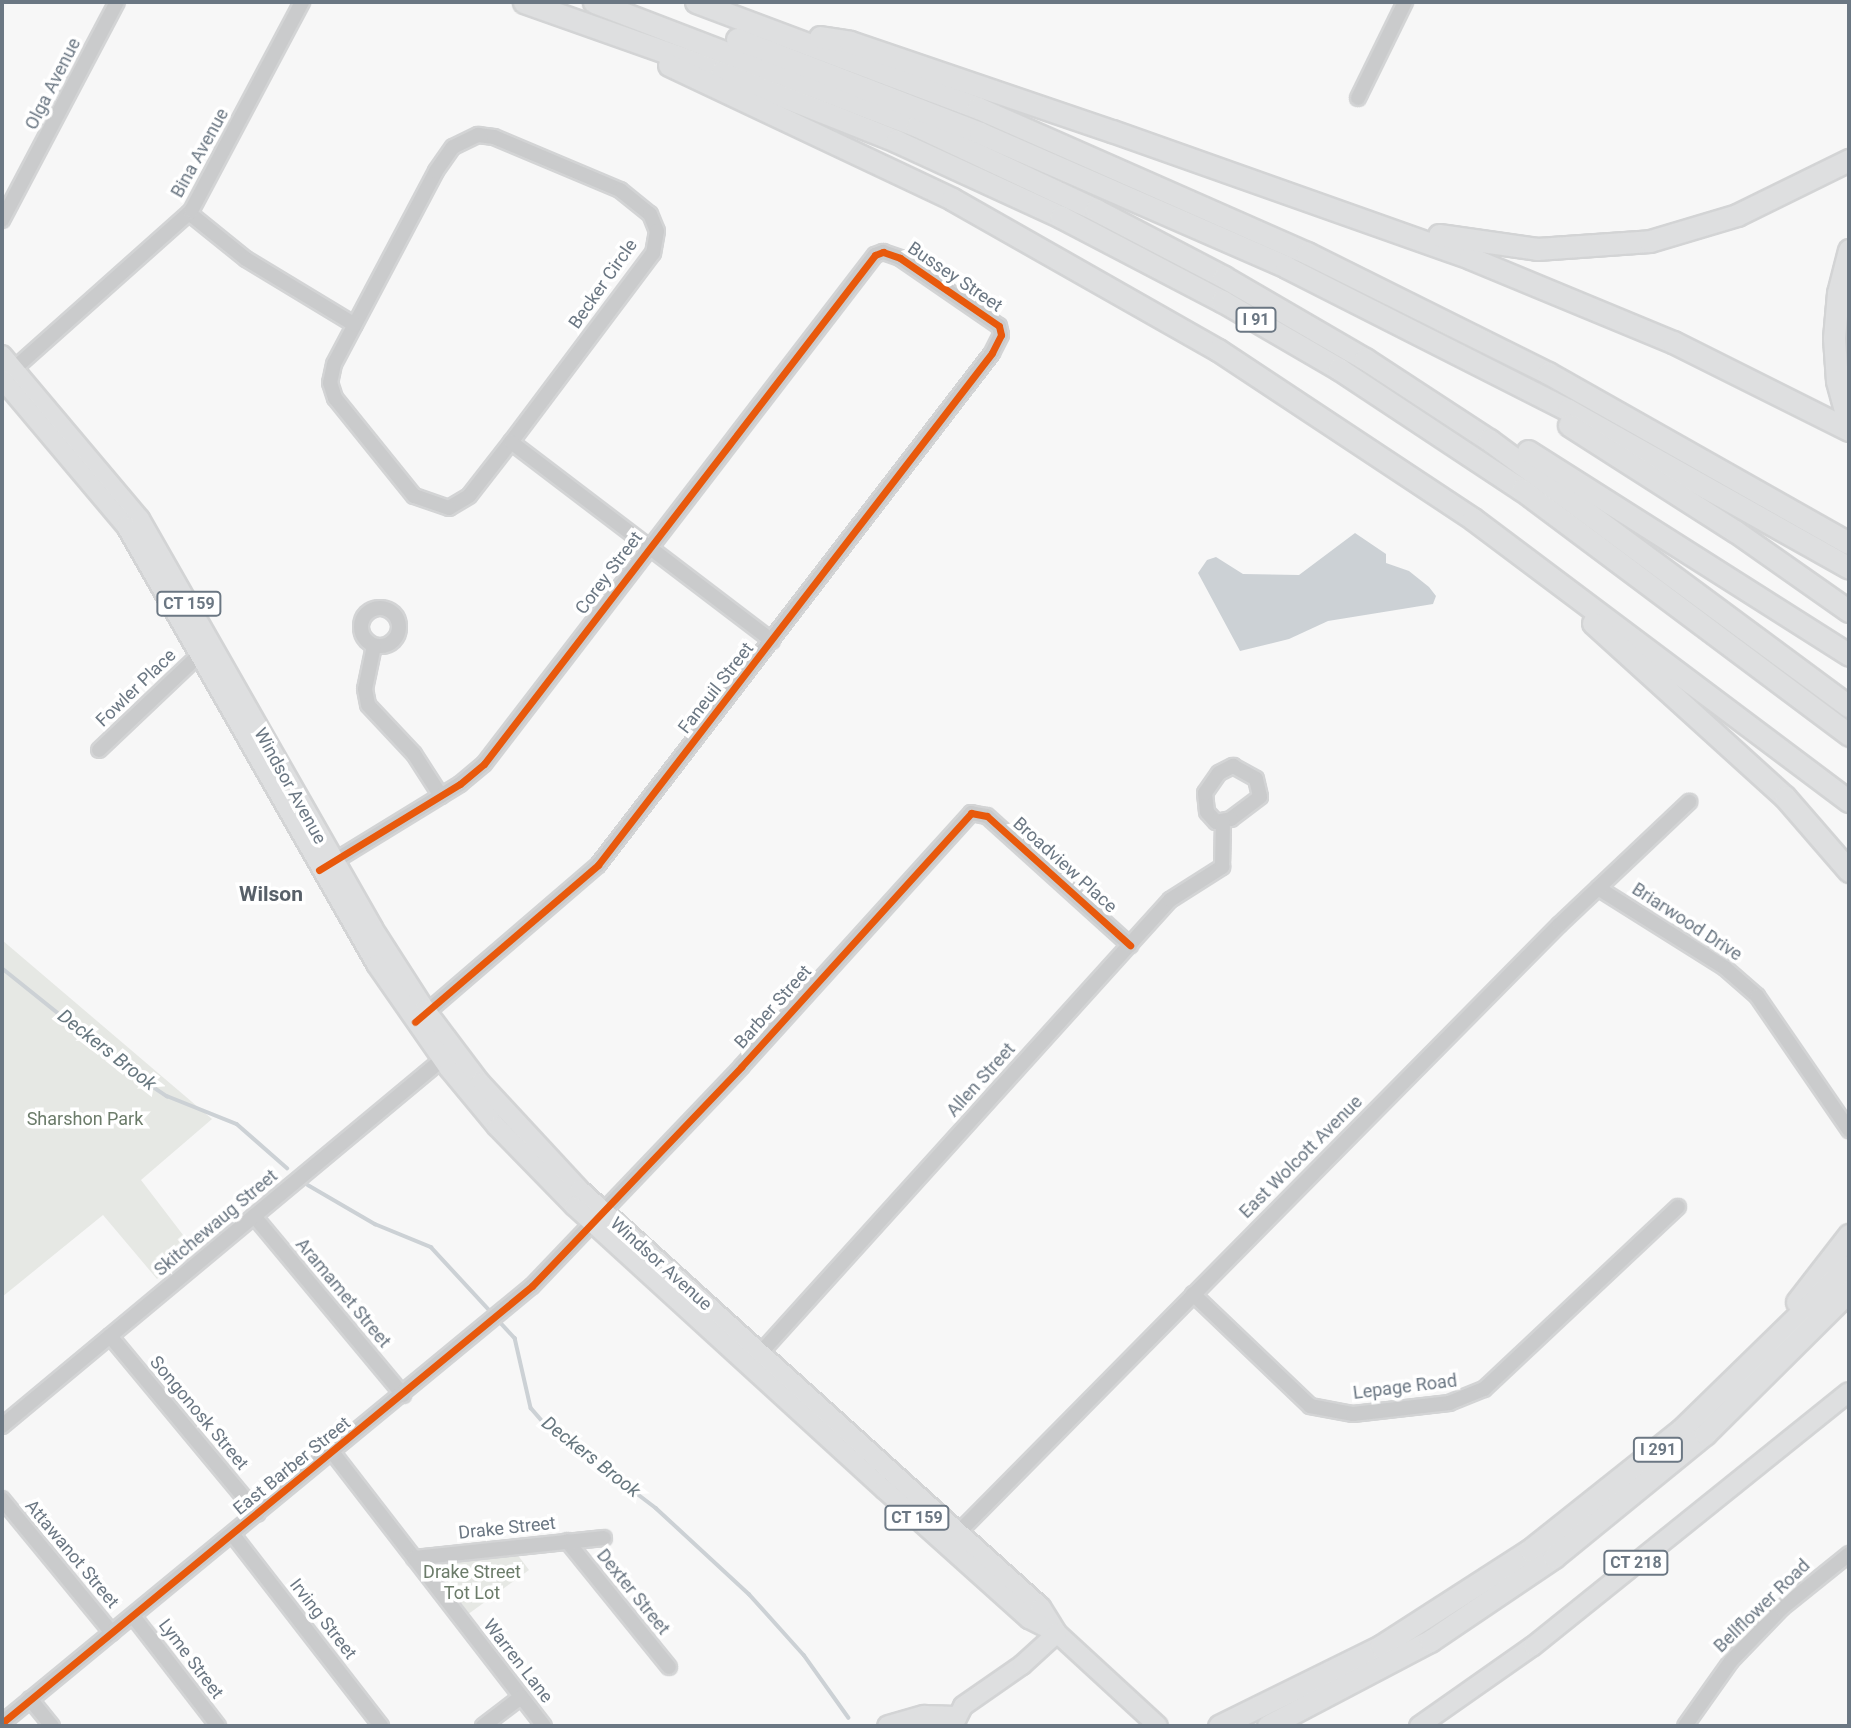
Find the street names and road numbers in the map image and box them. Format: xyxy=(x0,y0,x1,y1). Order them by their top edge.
street label: Olga Avenue xyxy=(21,35,85,133)
street label: Bina Avenue xyxy=(167,105,233,201)
street label: Becker Circle xyxy=(564,235,642,333)
street label: Bussey Street xyxy=(904,237,1006,317)
road number: I 91 xyxy=(1235,308,1277,332)
street label: Corey Street xyxy=(571,527,647,619)
road number: CT 159 xyxy=(156,592,222,617)
street label: Faneuil Street xyxy=(674,638,758,738)
street label: Fowler Place xyxy=(92,645,180,731)
street label: Windsor Avenue xyxy=(249,724,331,848)
street label: Broadview Place xyxy=(1009,813,1121,917)
street label: Briarwood Drive xyxy=(1628,878,1746,966)
street label: Barber Street xyxy=(730,961,816,1053)
street label: Allen Street xyxy=(942,1039,1020,1121)
street label: East Wolcott Avenue xyxy=(1235,1091,1367,1223)
street label: Skitchewaug Street xyxy=(150,1165,282,1281)
street label: Windsor Avenue xyxy=(606,1213,716,1315)
street label: Aramamet Street xyxy=(291,1234,395,1352)
street label: Songonosk Street xyxy=(145,1352,253,1474)
street label: Lepage Road xyxy=(1352,1370,1458,1404)
street label: East Barber Street xyxy=(229,1412,355,1520)
road number: I 291 xyxy=(1632,1438,1684,1462)
street label: Attawanot Street xyxy=(20,1496,124,1612)
road number: CT 159 xyxy=(884,1506,950,1530)
street label: Drake Street xyxy=(457,1512,557,1544)
street label: Dexter Street xyxy=(592,1545,674,1639)
road number: CT 218 xyxy=(1603,1550,1669,1576)
street label: Bellflower Road xyxy=(1710,1555,1814,1657)
street label: Irving Street xyxy=(285,1574,361,1664)
street label: Lyme Street xyxy=(154,1615,228,1703)
street label: Warren Lane xyxy=(479,1615,557,1707)

